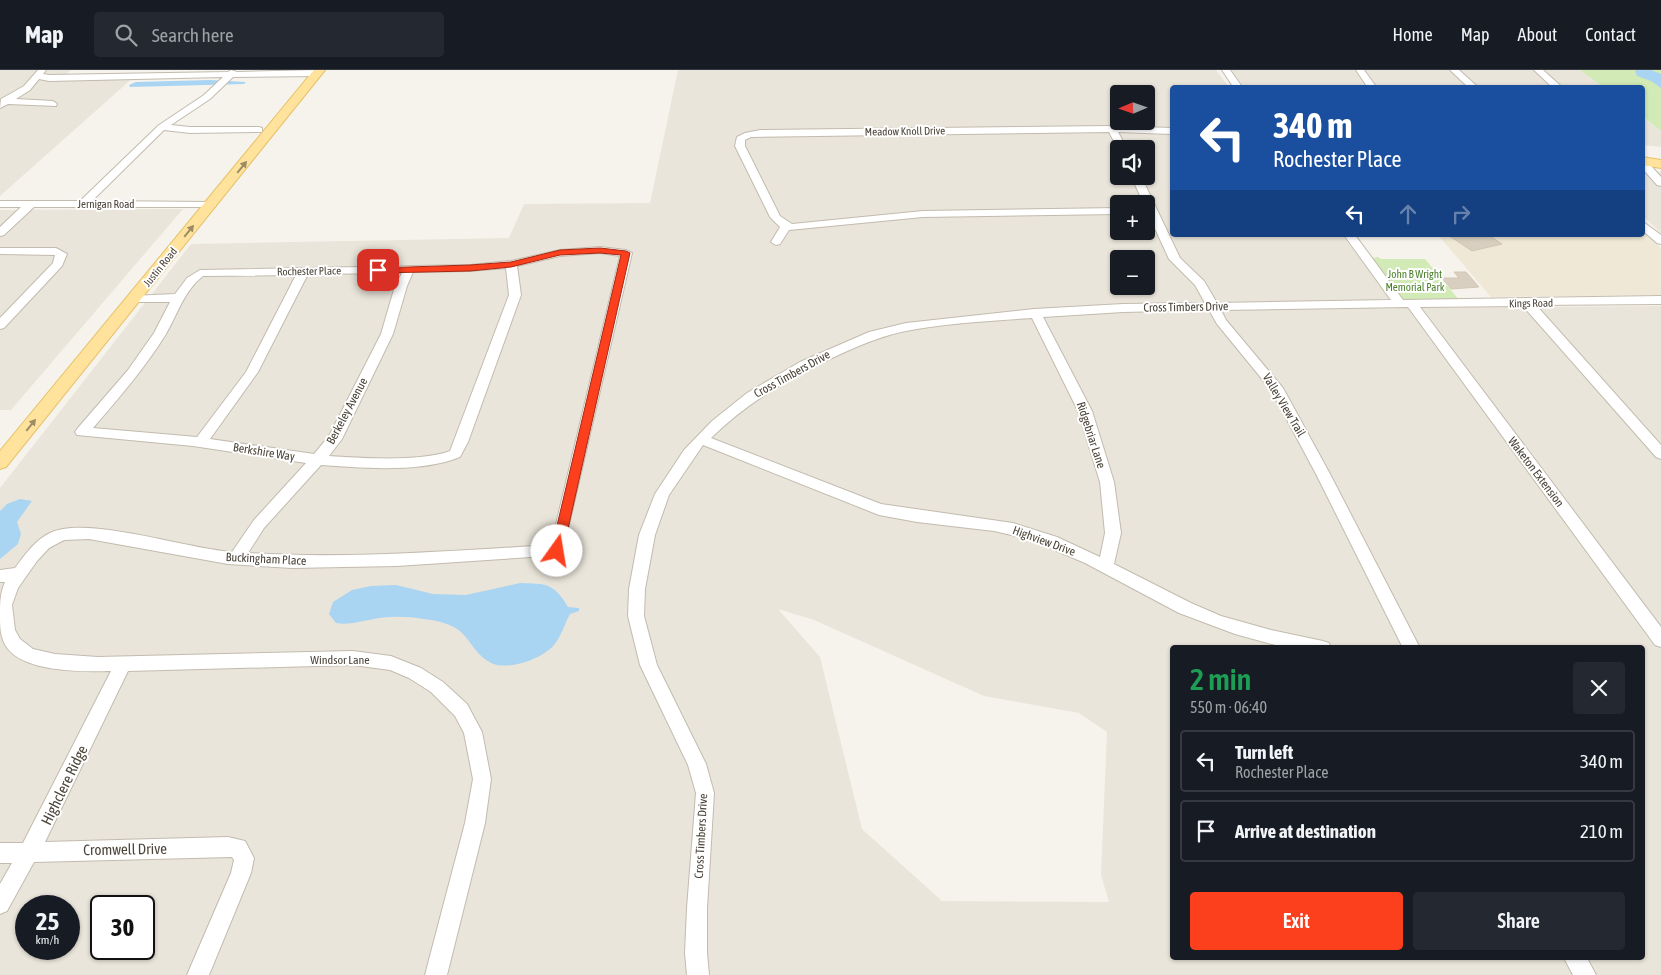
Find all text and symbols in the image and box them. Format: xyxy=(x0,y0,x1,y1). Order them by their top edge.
search box xyxy=(94,12,444,57)
text: Map xyxy=(25,21,64,48)
icon: search xyxy=(112,21,140,49)
text: Search here xyxy=(152,24,234,46)
text: Home xyxy=(1393,24,1433,45)
text: Map xyxy=(1461,24,1490,45)
text: About xyxy=(1518,24,1557,45)
text: Contact xyxy=(1585,24,1636,45)
north arrow xyxy=(1110,85,1155,130)
map controls xyxy=(1110,85,1155,295)
icon: left xyxy=(1190,105,1255,170)
text: 340 m xyxy=(1273,105,1352,145)
street label: Meadow Knoll Drive xyxy=(865,124,945,138)
button: sound xyxy=(1110,140,1155,185)
text: Rochester Place xyxy=(1273,146,1401,172)
one-way arrow xyxy=(236,161,247,174)
button: + xyxy=(1110,195,1155,240)
street label: Jernigan Road xyxy=(77,198,135,210)
icon: left xyxy=(1341,200,1369,228)
icon: ahead xyxy=(1394,200,1422,228)
icon: right xyxy=(1447,200,1475,228)
one-way arrow xyxy=(184,225,195,238)
street label: Justin Road xyxy=(141,245,179,289)
pin xyxy=(357,249,399,291)
button: − xyxy=(1110,250,1155,295)
icon: arrive xyxy=(364,256,392,284)
street label: Rochester Place xyxy=(277,264,341,278)
park label: John B Wright Memorial Park xyxy=(1385,268,1445,293)
street label: Kings Road xyxy=(1509,297,1553,309)
street label: Cross Timbers Drive xyxy=(1143,299,1229,315)
street label: Cross Timbers Drive xyxy=(751,347,833,401)
street label: Valley View Trail xyxy=(1260,371,1309,440)
street label: Berkeley Avenue xyxy=(324,375,370,447)
street label: Ridgebriar Lane xyxy=(1074,400,1108,470)
one-way arrow xyxy=(25,418,36,431)
street label: Waketon Extension xyxy=(1505,434,1567,510)
street label: Berkshire Way xyxy=(232,440,296,464)
street label: Highview Drive xyxy=(1011,523,1077,559)
position arrow xyxy=(530,524,582,576)
street label: Buckingham Place xyxy=(225,550,307,568)
street label: Windsor Lane xyxy=(310,653,370,667)
text: 2 min xyxy=(1190,662,1251,696)
button: close xyxy=(1573,662,1625,714)
text: 550 m · 06:40 xyxy=(1190,698,1267,716)
text: Turn left xyxy=(1235,741,1293,763)
street label: Highclere Ridge xyxy=(37,742,91,828)
icon: left xyxy=(1192,747,1220,775)
text: 340 m xyxy=(1580,750,1623,772)
text: Rochester Place xyxy=(1235,763,1328,781)
street label: Cross Timbers Drive xyxy=(692,793,710,879)
icon: arrive xyxy=(1192,817,1220,845)
text: Arrive at destination xyxy=(1235,820,1376,842)
text: 210 m xyxy=(1580,820,1623,842)
street label: Cromwell Drive xyxy=(83,840,167,858)
button: Exit xyxy=(1190,892,1403,950)
button: Share xyxy=(1413,892,1625,950)
speed limit sign: 30 xyxy=(90,895,155,960)
text: 25 xyxy=(36,907,59,935)
text: km/h xyxy=(36,933,59,947)

